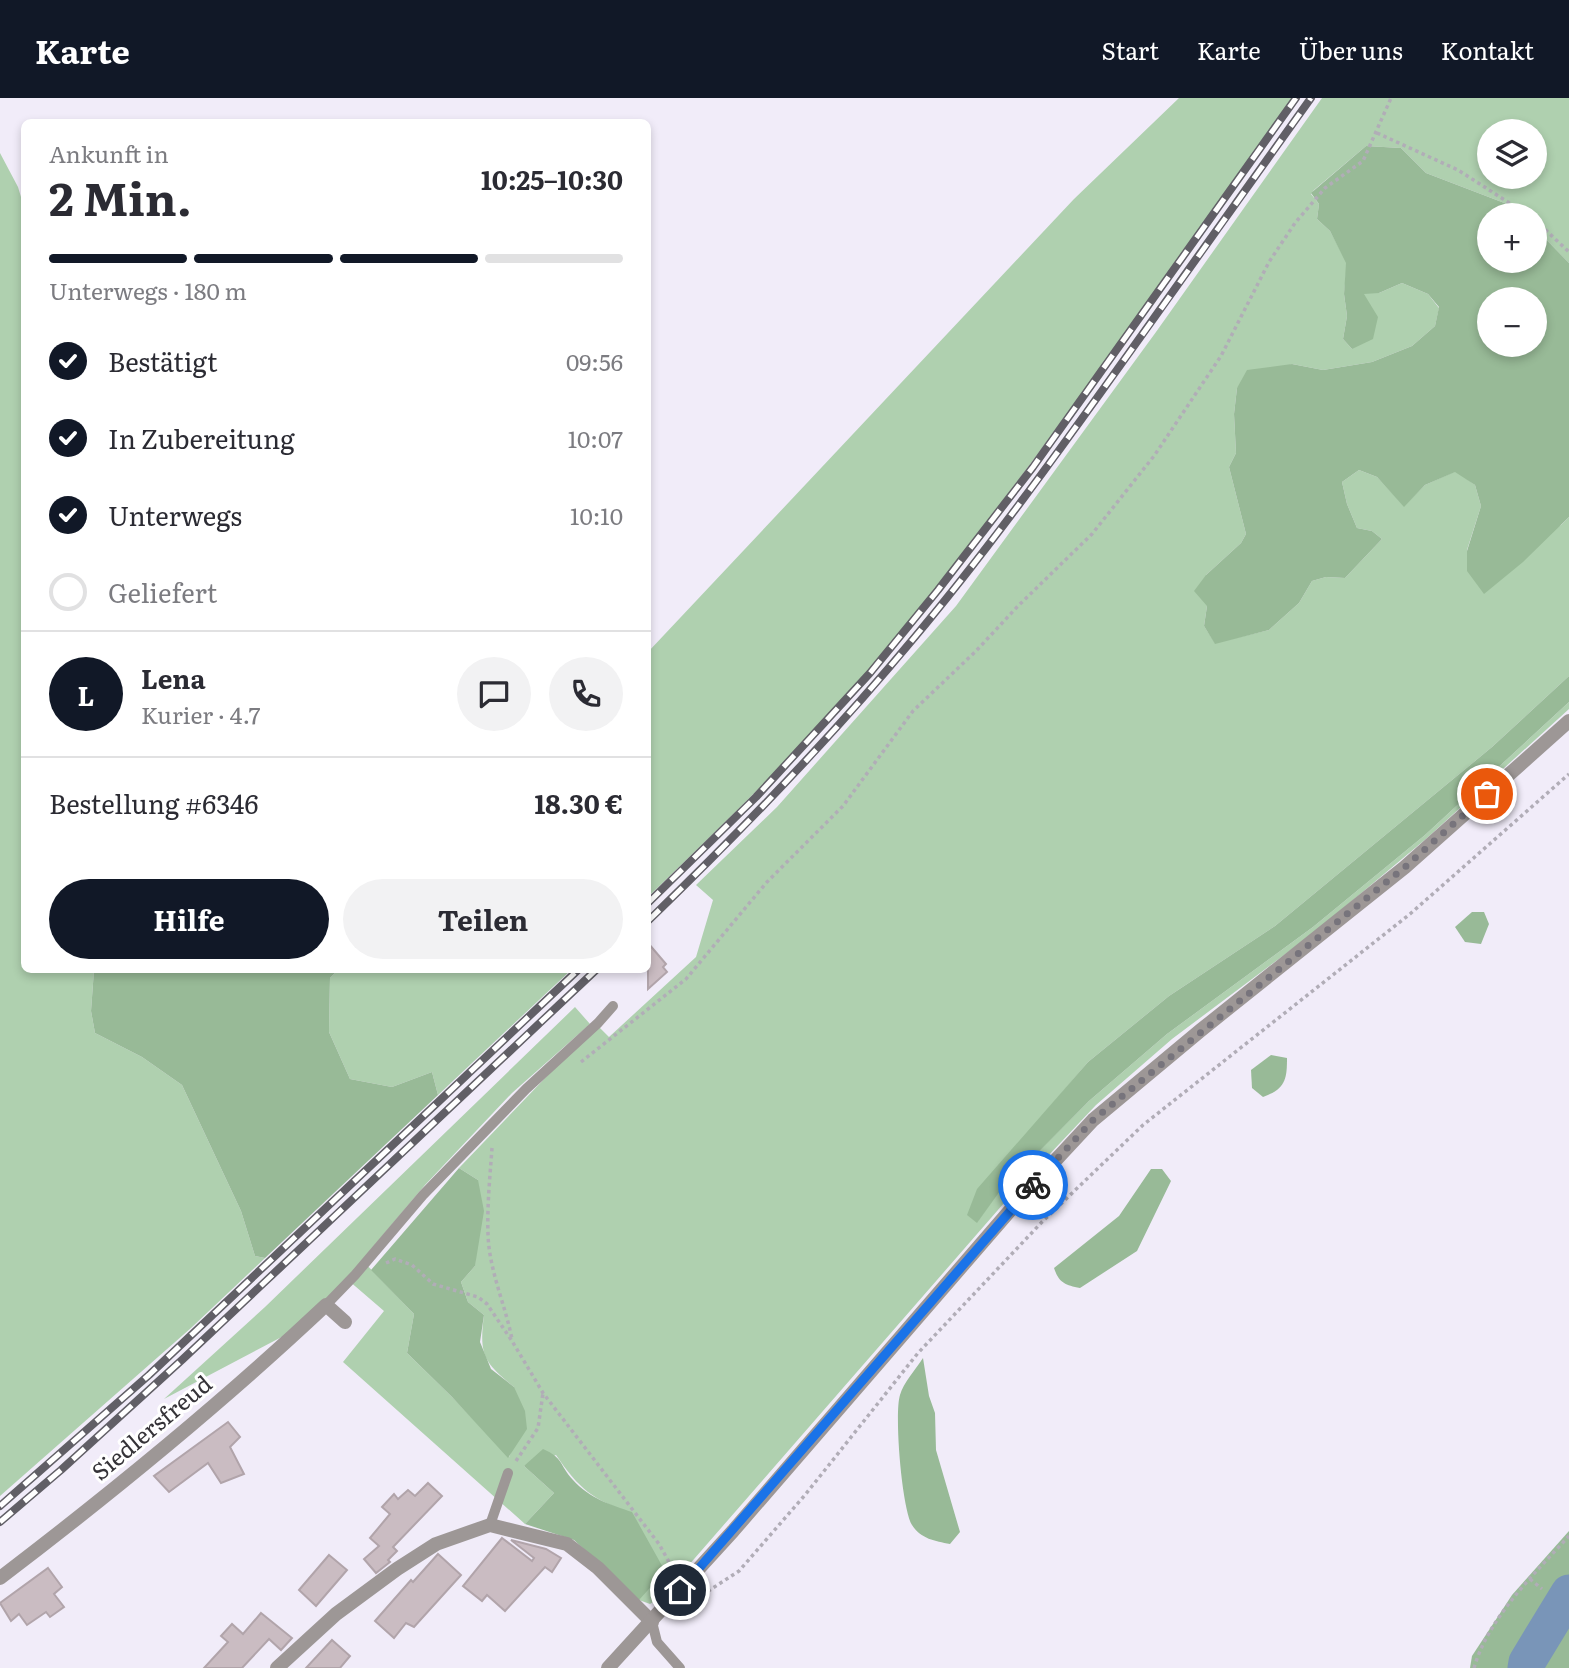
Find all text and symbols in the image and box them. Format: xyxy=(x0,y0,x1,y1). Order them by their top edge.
text: Karte xyxy=(35,25,130,74)
text: Start xyxy=(1102,32,1159,67)
text: Karte xyxy=(1197,32,1261,67)
text: Über uns xyxy=(1299,32,1403,67)
text: Kontakt xyxy=(1441,32,1534,67)
map controls xyxy=(1477,119,1547,357)
button: layers xyxy=(1477,119,1547,189)
text: Ankunft in xyxy=(49,136,169,170)
text: 10:25–10:30 xyxy=(481,159,623,198)
text: 2 Min. xyxy=(49,162,192,230)
button: + xyxy=(1477,203,1547,273)
text: Unterwegs · 180 m xyxy=(49,273,247,307)
button: − xyxy=(1477,287,1547,357)
text: Bestätigt xyxy=(108,341,217,380)
icon: check xyxy=(49,342,87,380)
text: 09:56 xyxy=(566,344,623,378)
text: In Zubereitung xyxy=(108,418,295,457)
icon: check xyxy=(49,419,87,457)
text: 10:07 xyxy=(568,421,623,455)
text: Unterwegs xyxy=(108,495,242,534)
icon: check xyxy=(49,496,87,534)
text: 10:10 xyxy=(570,498,623,532)
text: Geliefert xyxy=(108,572,217,611)
button: chat xyxy=(457,657,531,731)
button: phone xyxy=(549,657,623,731)
text: Lena xyxy=(141,658,205,697)
text: L xyxy=(78,675,94,714)
text: Kurier · 4.7 xyxy=(141,697,261,731)
pin xyxy=(1457,764,1517,824)
icon: bag xyxy=(1468,775,1506,813)
text: Bestellung #6346 xyxy=(49,783,258,822)
text: 18.30 € xyxy=(535,783,623,822)
button: Hilfe xyxy=(49,879,329,959)
button: Teilen xyxy=(343,879,623,959)
courier xyxy=(998,1150,1068,1220)
icon: bike xyxy=(1014,1166,1052,1204)
street label: Siedlersfreud xyxy=(83,1366,218,1487)
pin xyxy=(650,1560,710,1620)
icon: home xyxy=(661,1571,699,1609)

